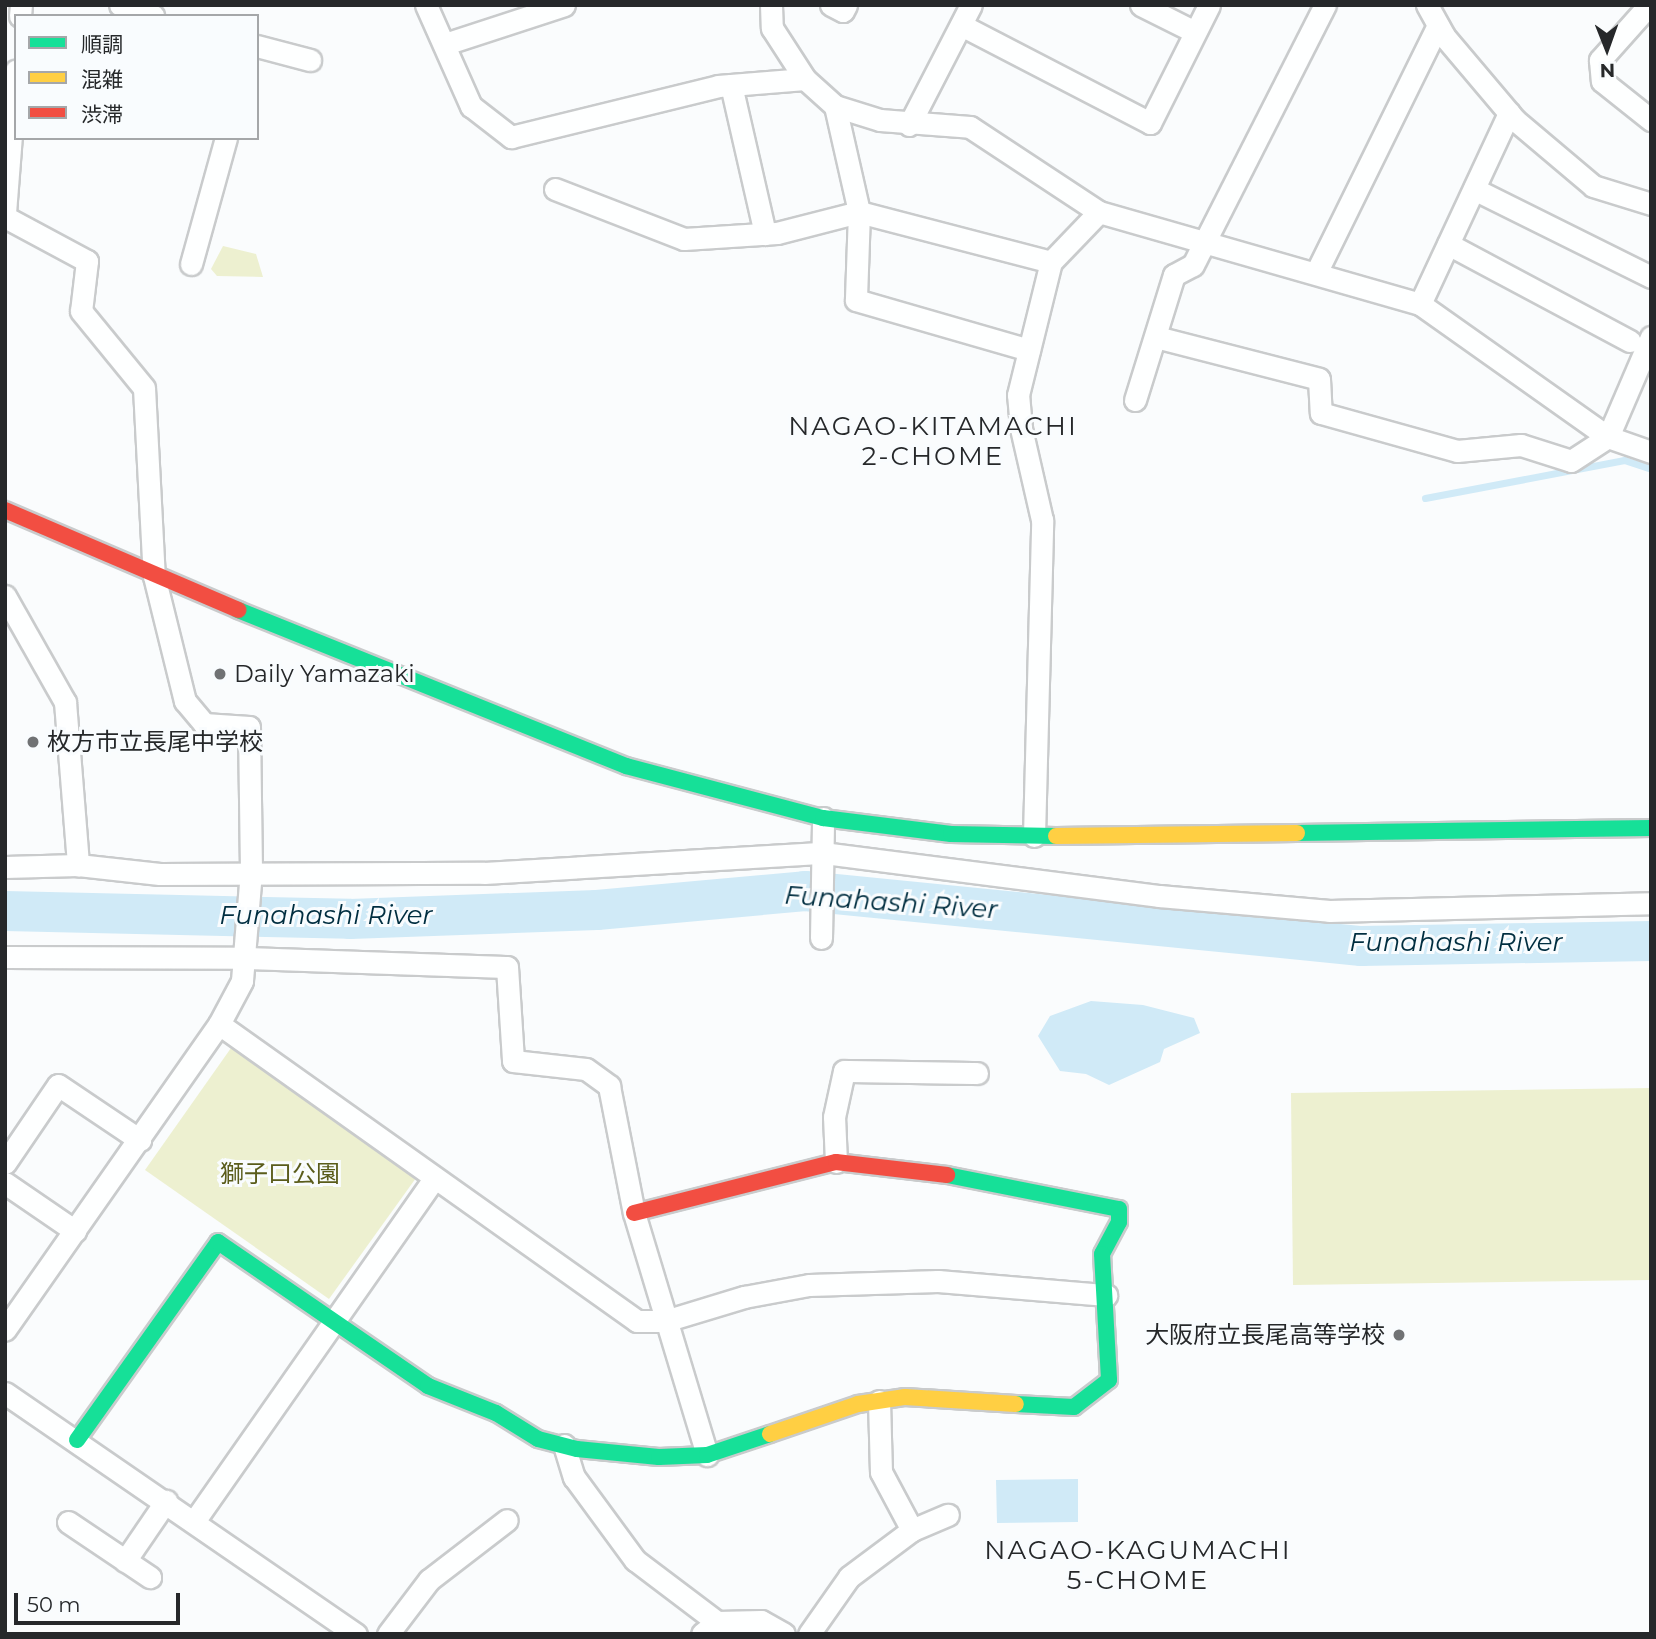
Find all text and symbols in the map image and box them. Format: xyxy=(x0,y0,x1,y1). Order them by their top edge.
legend xyxy=(14,14,259,140)
north arrow xyxy=(1572,14,1642,84)
text: 順調 xyxy=(81,32,123,57)
text: N xyxy=(1600,59,1615,82)
text: 混雑 xyxy=(81,67,123,92)
text: 渋滞 xyxy=(81,102,123,127)
district label: NAGAO-KITAMACHI 2-CHOME xyxy=(790,411,1076,472)
place label: Daily Yamazaki xyxy=(234,660,415,688)
marker: Daily Yamazaki xyxy=(212,666,228,682)
place label: 枚方市立長尾中学校 xyxy=(47,728,263,756)
marker: 枚方市立長尾中学校 xyxy=(25,734,41,750)
water label: Funahashi River xyxy=(783,880,999,926)
water label: Funahashi River xyxy=(219,900,433,932)
water label: Funahashi River xyxy=(1349,927,1563,959)
park label: 獅子口公園 xyxy=(220,1160,340,1188)
place label: 大阪府立長尾高等学校 xyxy=(1145,1321,1385,1349)
marker: 大阪府立長尾高等学校 xyxy=(1391,1327,1407,1343)
district label: NAGAO-KAGUMACHI 5-CHOME xyxy=(986,1535,1290,1596)
scale bar xyxy=(18,1580,184,1624)
text: 50 m xyxy=(27,1592,81,1617)

